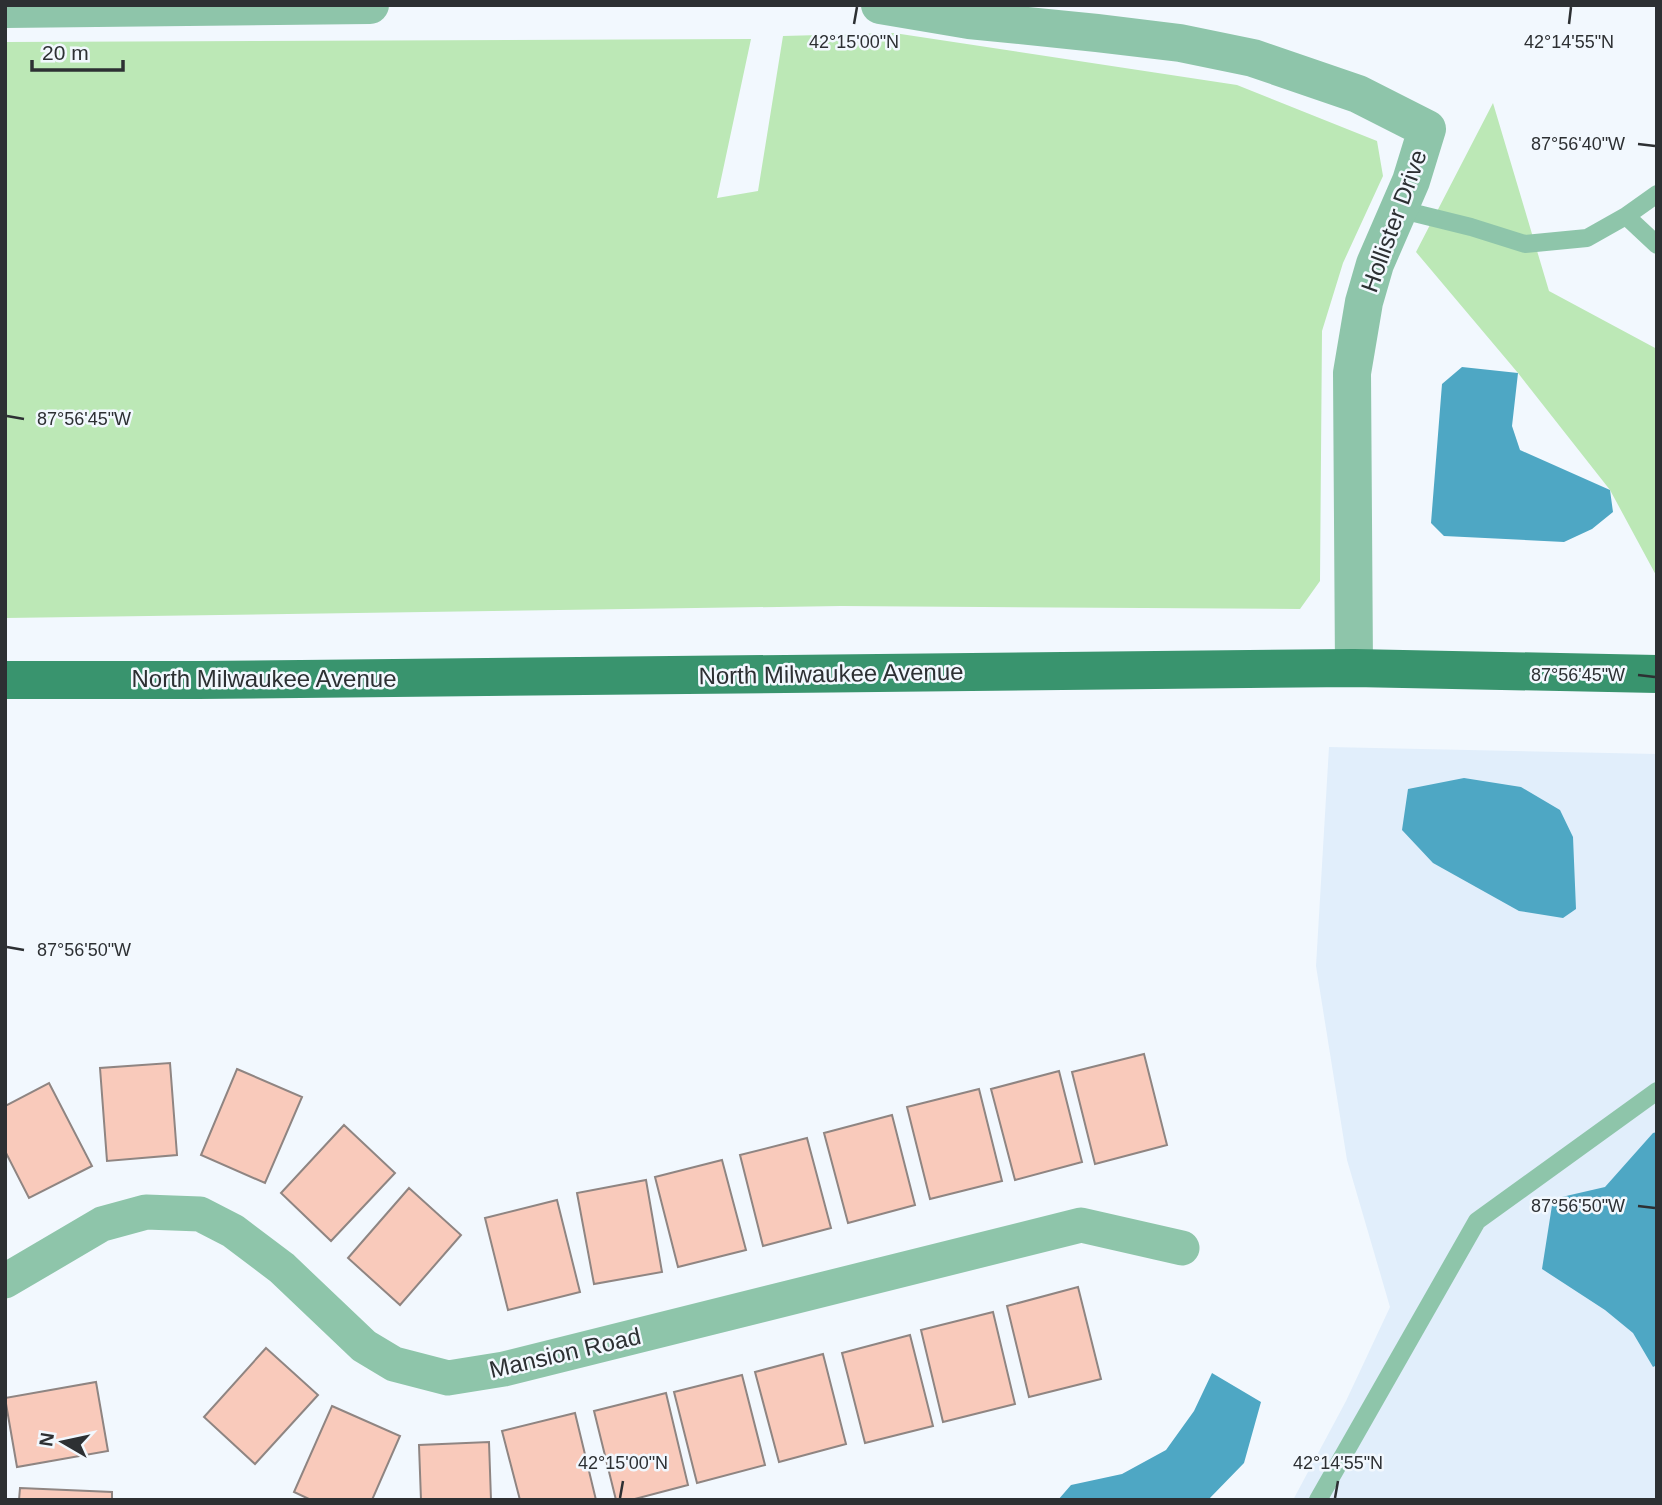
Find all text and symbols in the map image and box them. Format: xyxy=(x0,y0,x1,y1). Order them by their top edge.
scale bar xyxy=(32,28,122,72)
text: 42°15'00"N xyxy=(809,32,899,52)
text: 42°14'55"N xyxy=(1524,32,1614,52)
text: 20 m xyxy=(42,41,89,64)
text: 87°56'40"W xyxy=(1531,134,1625,154)
street label: Hollister Drive xyxy=(1355,146,1432,296)
text: 87°56'45"W xyxy=(37,409,131,429)
street label: North Milwaukee Avenue xyxy=(698,658,964,689)
street label: North Milwaukee Avenue xyxy=(131,665,397,692)
text: 87°56'45"W xyxy=(1531,665,1625,685)
text: 87°56'50"W xyxy=(37,940,131,960)
text: 87°56'50"W xyxy=(1531,1196,1625,1216)
street label: Mansion Road xyxy=(486,1322,643,1383)
north arrow xyxy=(28,1407,98,1477)
text: N xyxy=(35,1431,58,1448)
text: 42°15'00"N xyxy=(578,1453,668,1473)
text: 42°14'55"N xyxy=(1293,1453,1383,1473)

